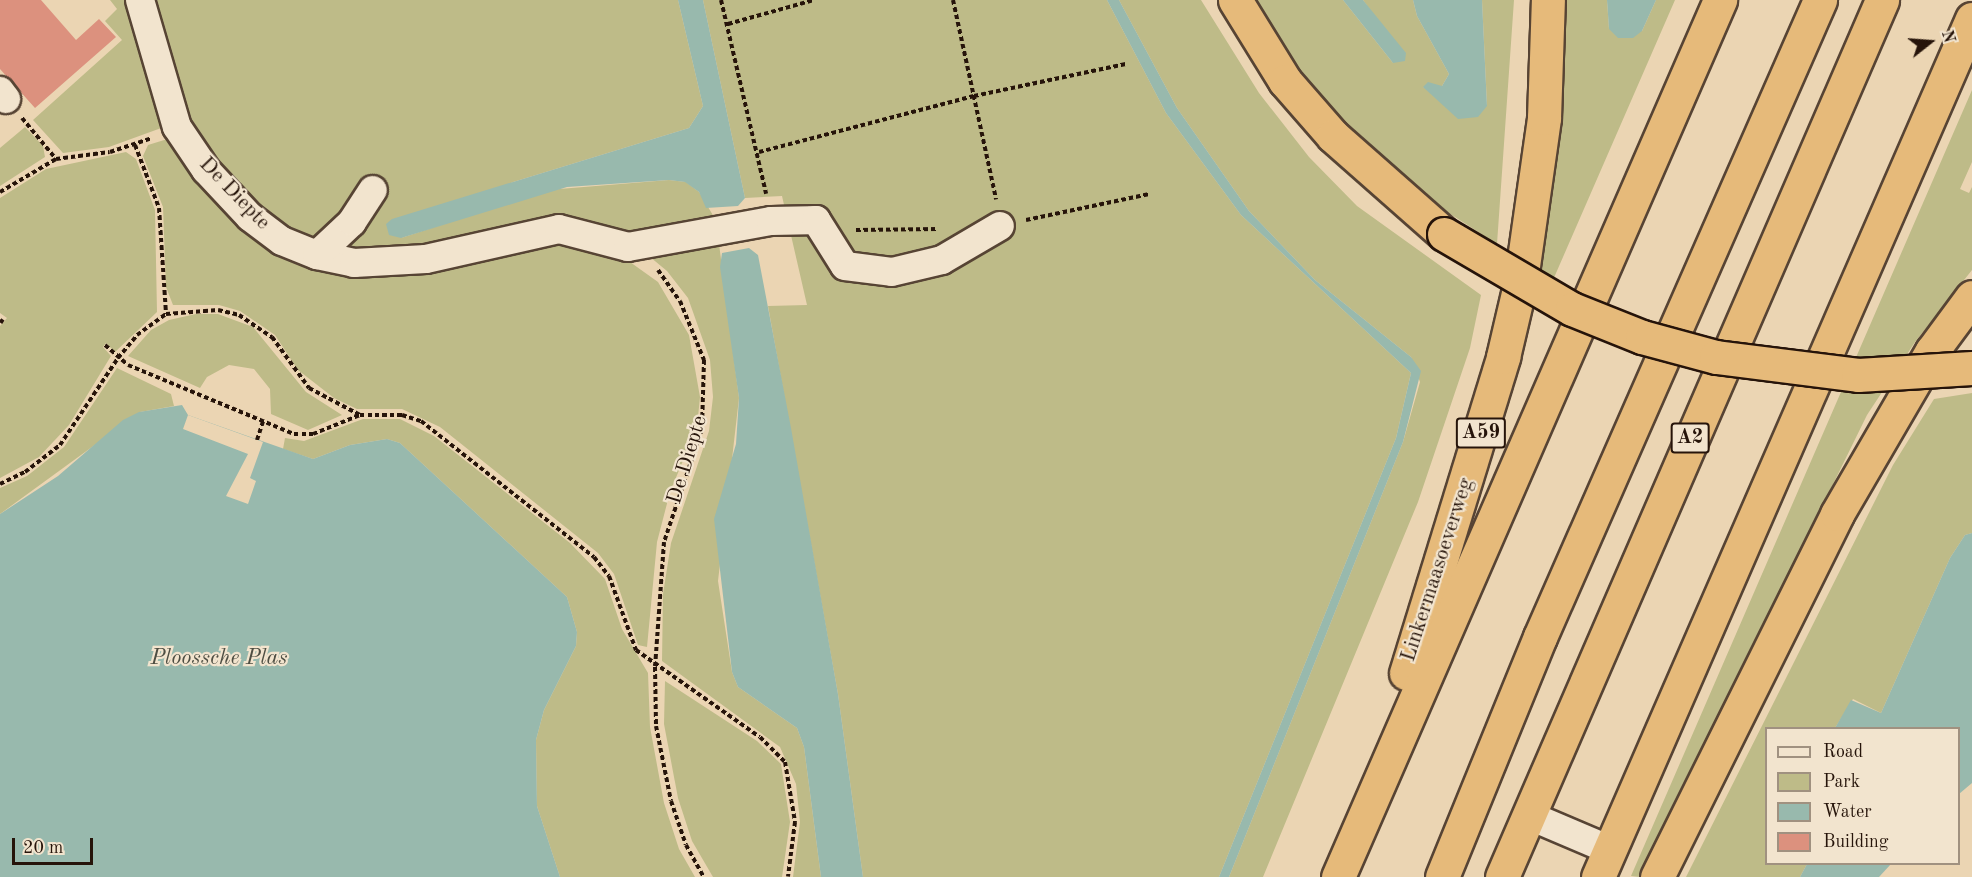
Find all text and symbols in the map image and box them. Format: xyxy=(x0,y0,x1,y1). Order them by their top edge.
north arrow xyxy=(1900,12,1960,72)
text: N xyxy=(1938,29,1957,45)
street label: De Diepte xyxy=(193,152,275,236)
street label: De Diepte xyxy=(663,413,713,507)
road number: A59 xyxy=(1456,416,1506,450)
road number: A2 xyxy=(1670,421,1710,455)
street label: Linkermaasoeverweg xyxy=(1396,475,1480,665)
water label: Ploossche Plas xyxy=(150,646,288,672)
legend xyxy=(1765,727,1960,865)
text: Road xyxy=(1823,743,1863,761)
text: Park xyxy=(1823,773,1860,791)
text: Water xyxy=(1823,803,1872,821)
scale bar xyxy=(15,826,96,864)
text: Building xyxy=(1823,833,1888,851)
text: 20 m xyxy=(23,839,63,857)

